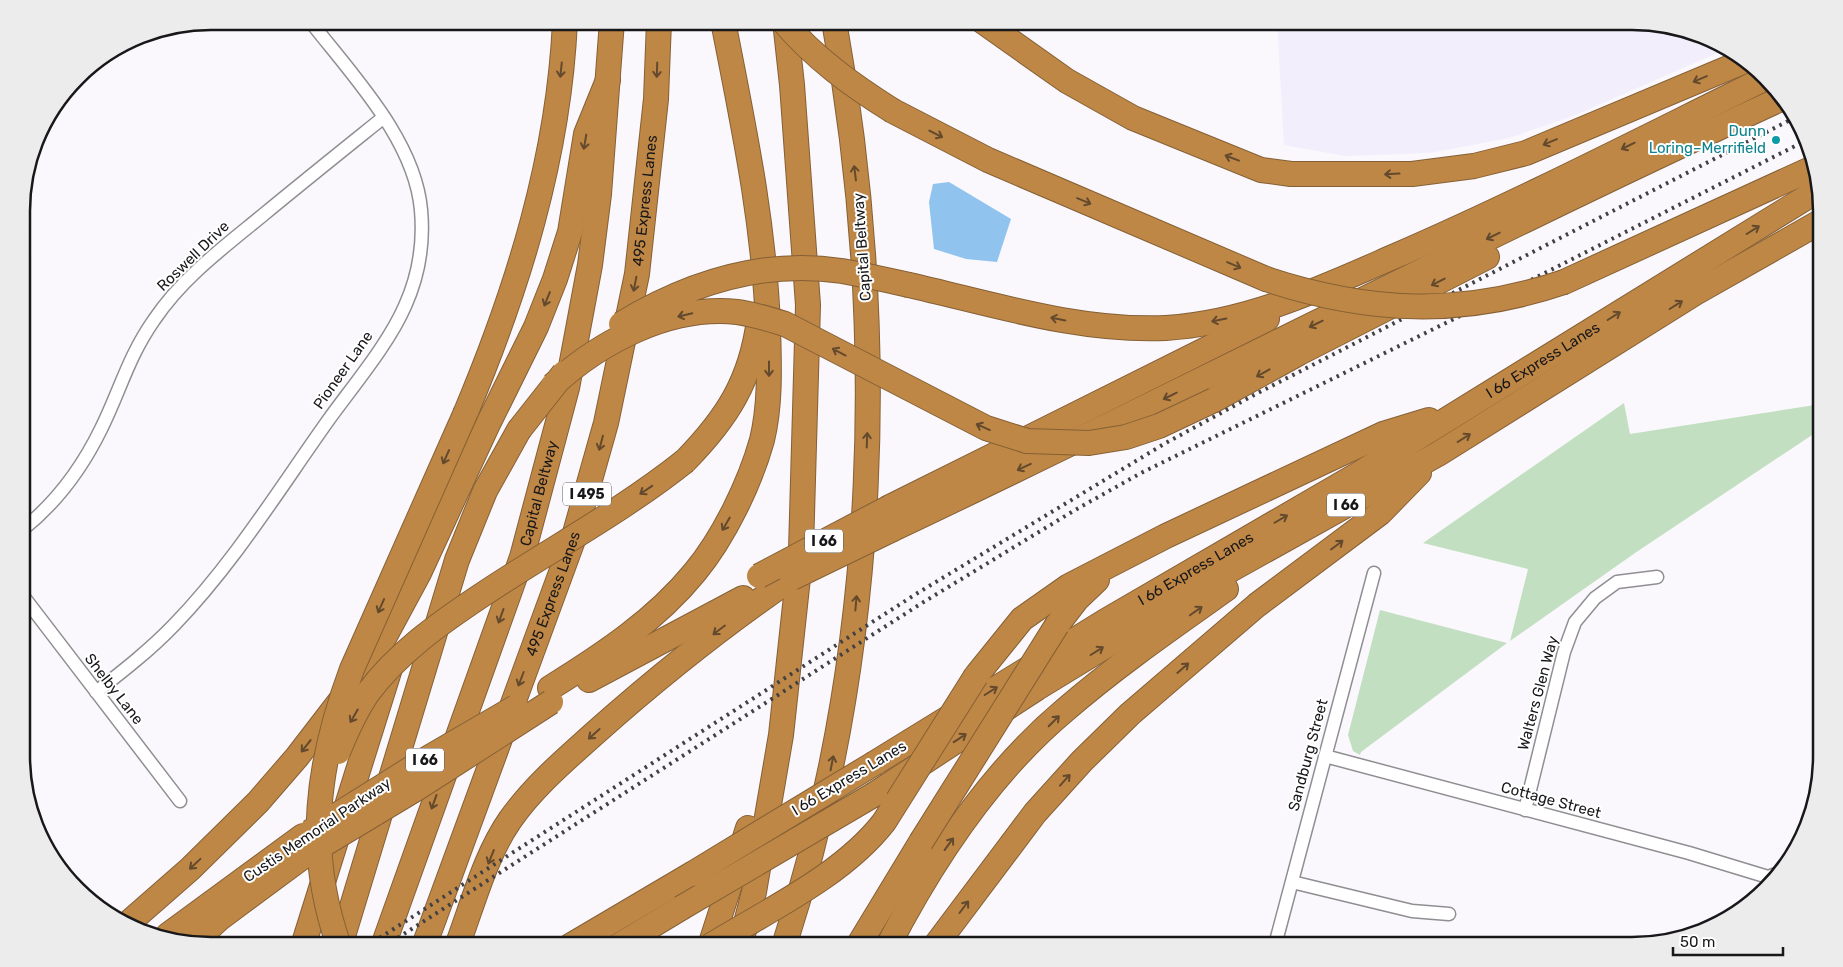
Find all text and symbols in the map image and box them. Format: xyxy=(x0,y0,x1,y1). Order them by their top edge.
one-way arrow xyxy=(556,62,566,78)
one-way arrow xyxy=(653,62,662,78)
one-way arrow xyxy=(1693,75,1708,85)
place label: Dunn Loring–Merrifield xyxy=(1649,122,1766,157)
one-way arrow xyxy=(928,130,943,139)
one-way arrow xyxy=(580,133,589,149)
street label: 495 Express Lanes xyxy=(629,134,661,267)
marker: Dunn Loring–Merrifield xyxy=(1770,134,1782,146)
one-way arrow xyxy=(1543,138,1558,148)
one-way arrow xyxy=(1621,142,1636,152)
one-way arrow xyxy=(1225,153,1240,163)
one-way arrow xyxy=(850,166,860,182)
one-way arrow xyxy=(1384,170,1400,179)
street label: Capital Beltway xyxy=(849,192,875,302)
one-way arrow xyxy=(1076,196,1091,206)
street label: Roswell Drive xyxy=(153,217,233,295)
one-way arrow xyxy=(1745,225,1759,235)
one-way arrow xyxy=(1486,232,1501,242)
one-way arrow xyxy=(1226,260,1241,270)
one-way arrow xyxy=(629,275,639,291)
one-way arrow xyxy=(1431,278,1446,287)
one-way arrow xyxy=(542,291,551,306)
one-way arrow xyxy=(1669,300,1683,310)
one-way arrow xyxy=(1607,310,1621,320)
one-way arrow xyxy=(678,311,694,320)
one-way arrow xyxy=(1051,314,1067,323)
one-way arrow xyxy=(1212,316,1228,326)
street label: I 66 Express Lanes xyxy=(1483,318,1603,402)
one-way arrow xyxy=(1309,320,1324,329)
street label: Pioneer Lane xyxy=(310,328,376,412)
one-way arrow xyxy=(832,347,847,356)
one-way arrow xyxy=(764,361,774,377)
one-way arrow xyxy=(1256,369,1271,378)
one-way arrow xyxy=(1163,392,1178,401)
one-way arrow xyxy=(976,421,991,431)
one-way arrow xyxy=(1457,432,1471,442)
one-way arrow xyxy=(862,433,872,449)
one-way arrow xyxy=(596,434,606,450)
street label: Capital Beltway xyxy=(516,439,562,548)
one-way arrow xyxy=(441,449,451,464)
one-way arrow xyxy=(1017,463,1032,472)
road number: I 495 xyxy=(563,482,611,506)
one-way arrow xyxy=(639,485,653,495)
road number: I 66 xyxy=(1327,494,1365,516)
one-way arrow xyxy=(1274,513,1288,523)
one-way arrow xyxy=(721,516,731,531)
street label: I 66 Express Lanes xyxy=(1135,528,1257,609)
street label: 495 Express Lanes xyxy=(522,529,584,659)
road number: I 66 xyxy=(805,530,843,552)
one-way arrow xyxy=(1330,540,1344,550)
one-way arrow xyxy=(852,595,861,611)
one-way arrow xyxy=(375,598,385,613)
one-way arrow xyxy=(1189,605,1202,616)
one-way arrow xyxy=(496,608,505,623)
one-way arrow xyxy=(712,625,726,635)
street label: Walters Glen Way xyxy=(1514,634,1562,752)
one-way arrow xyxy=(1090,646,1104,656)
street label: Shelby Lane xyxy=(81,650,147,728)
one-way arrow xyxy=(1176,662,1189,673)
one-way arrow xyxy=(516,672,525,687)
one-way arrow xyxy=(984,686,998,696)
street label: Sandburg Street xyxy=(1284,697,1332,813)
one-way arrow xyxy=(349,708,359,723)
one-way arrow xyxy=(1048,714,1060,727)
one-way arrow xyxy=(588,728,601,740)
one-way arrow xyxy=(953,733,967,744)
street label: I 66 Express Lanes xyxy=(788,737,910,819)
one-way arrow xyxy=(300,739,311,752)
road number: I 66 xyxy=(406,748,444,772)
one-way arrow xyxy=(827,756,837,772)
one-way arrow xyxy=(1059,773,1071,786)
street label: Custis Memorial Parkway xyxy=(240,774,394,886)
street label: Cottage Street xyxy=(1499,778,1603,822)
one-way arrow xyxy=(429,794,438,809)
one-way arrow xyxy=(944,837,954,851)
one-way arrow xyxy=(486,849,495,864)
one-way arrow xyxy=(188,858,201,870)
one-way arrow xyxy=(959,900,969,914)
scale bar xyxy=(1673,924,1783,956)
text: 50 m xyxy=(1680,933,1715,951)

